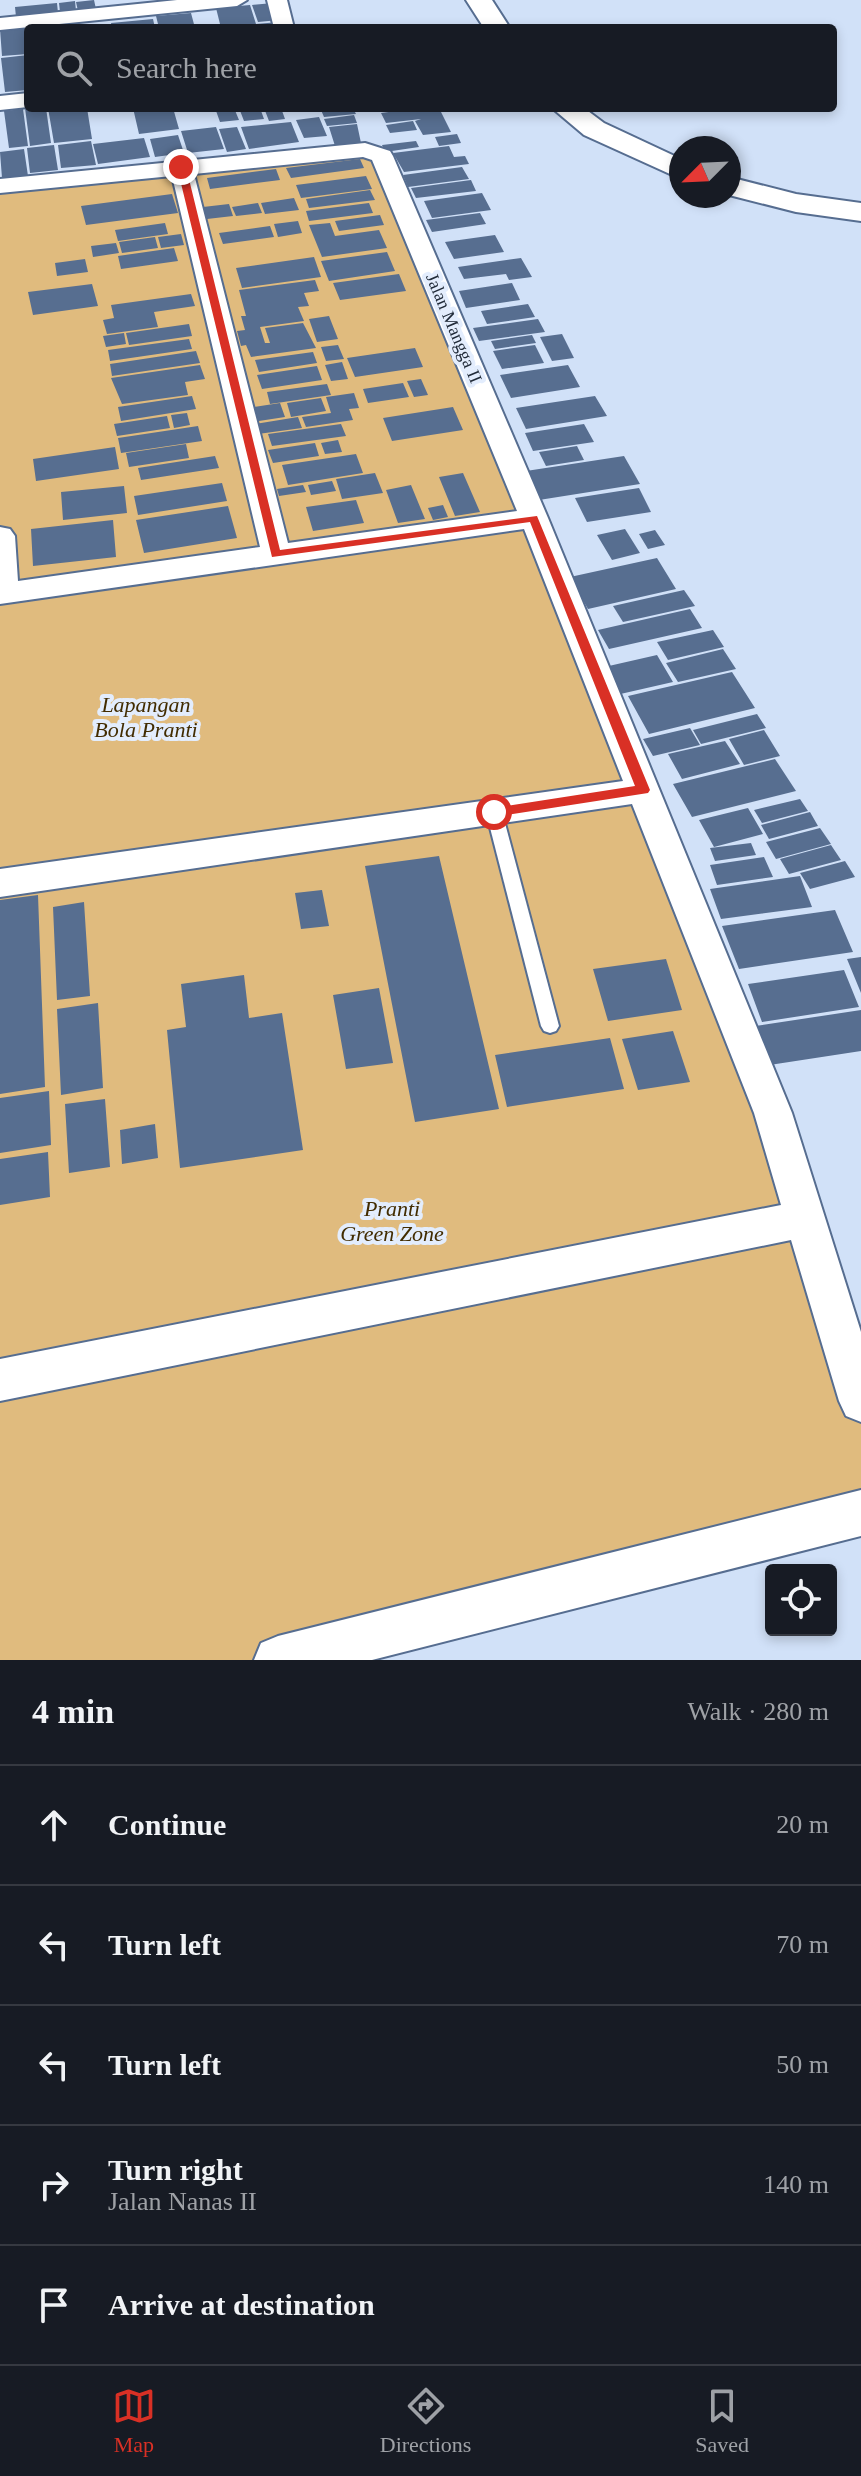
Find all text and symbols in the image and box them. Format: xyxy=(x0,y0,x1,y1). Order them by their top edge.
search box xyxy=(24,24,837,112)
icon: search xyxy=(52,46,96,90)
text: Search here xyxy=(116,51,257,84)
north arrow xyxy=(669,136,741,208)
route end xyxy=(163,149,199,185)
street label: Jalan Mangga II xyxy=(422,270,486,386)
park label: Lapangan Bola Pranti xyxy=(94,692,198,742)
route start xyxy=(476,794,512,830)
park label: Pranti Green Zone xyxy=(340,1196,444,1246)
map controls xyxy=(765,1564,837,1636)
button: locate xyxy=(765,1564,837,1636)
text: 4 min xyxy=(32,1693,114,1730)
text: Walk · 280 m xyxy=(687,1697,829,1726)
icon: ahead xyxy=(32,1803,76,1847)
text: Continue xyxy=(108,1808,226,1841)
text: 20 m xyxy=(776,1810,829,1839)
icon: left xyxy=(32,1923,76,1967)
text: Turn left xyxy=(108,1928,221,1961)
text: 70 m xyxy=(776,1930,829,1959)
icon: left xyxy=(32,2043,76,2087)
text: Turn left xyxy=(108,2048,221,2081)
text: 50 m xyxy=(776,2050,829,2079)
text: Turn right xyxy=(108,2153,243,2186)
icon: right xyxy=(32,2163,76,2207)
text: 140 m xyxy=(763,2170,829,2199)
text: Jalan Nanas II xyxy=(108,2187,257,2216)
icon: arrive xyxy=(32,2283,76,2327)
text: Arrive at destination xyxy=(108,2288,375,2321)
tab: Map xyxy=(112,2384,156,2458)
tab: Directions xyxy=(380,2384,471,2458)
tab: Saved xyxy=(695,2384,749,2458)

